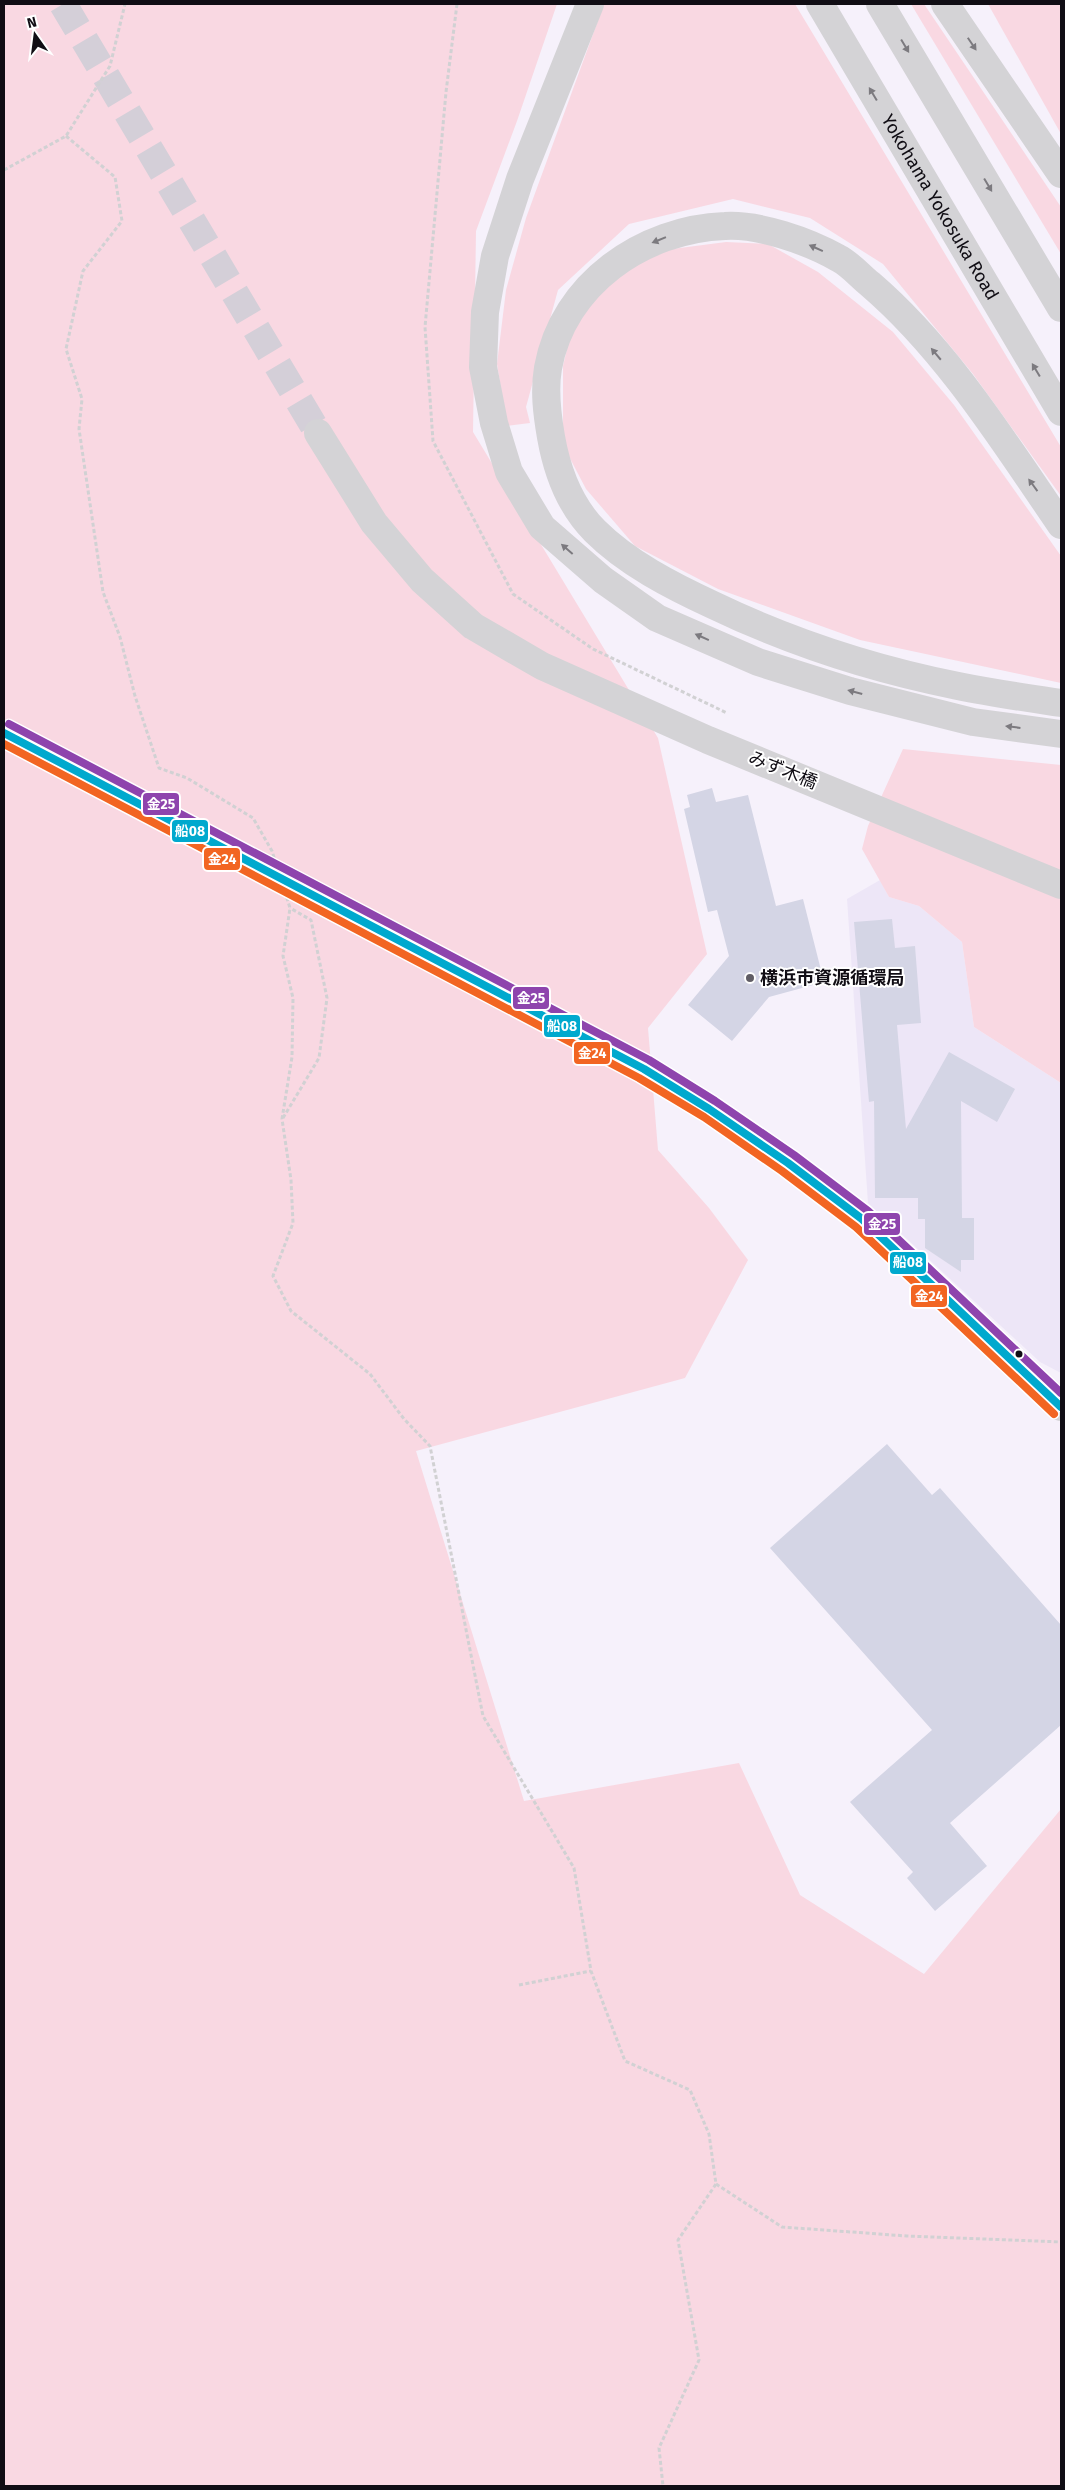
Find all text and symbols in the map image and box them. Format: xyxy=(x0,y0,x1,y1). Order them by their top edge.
north arrow xyxy=(10,10,60,60)
text: N xyxy=(25,13,39,32)
one-way arrow xyxy=(967,37,977,51)
one-way arrow xyxy=(900,39,909,52)
one-way arrow xyxy=(869,88,878,101)
street label: Yokohama Yokosuka Road xyxy=(877,110,1003,304)
one-way arrow xyxy=(983,179,992,192)
one-way arrow xyxy=(652,236,666,244)
one-way arrow xyxy=(809,243,823,251)
one-way arrow xyxy=(931,348,942,361)
one-way arrow xyxy=(1032,363,1041,376)
one-way arrow xyxy=(1028,478,1038,492)
one-way arrow xyxy=(561,543,574,554)
one-way arrow xyxy=(695,633,709,641)
one-way arrow xyxy=(847,688,862,696)
one-way arrow xyxy=(1005,723,1021,731)
street label: みず木橋 xyxy=(746,746,820,794)
line badge: 金25 xyxy=(142,792,180,816)
text: 金25 xyxy=(147,796,176,813)
line badge: 船08 xyxy=(171,819,209,843)
text: 船08 xyxy=(175,823,205,840)
line badge: 金24 xyxy=(203,847,241,871)
text: 金24 xyxy=(208,851,236,868)
place label: 横浜市資源循環局 xyxy=(760,967,904,989)
marker: 横浜市資源循環局 xyxy=(744,972,756,984)
line badge: 金25 xyxy=(512,986,550,1010)
text: 金25 xyxy=(517,990,546,1007)
line badge: 船08 xyxy=(543,1014,581,1038)
text: 船08 xyxy=(547,1018,577,1035)
line badge: 金24 xyxy=(573,1041,611,1065)
text: 金24 xyxy=(578,1045,606,1062)
line badge: 金25 xyxy=(863,1212,901,1236)
text: 金25 xyxy=(868,1216,897,1233)
line badge: 船08 xyxy=(889,1251,927,1275)
text: 船08 xyxy=(893,1254,923,1271)
line badge: 金24 xyxy=(910,1284,948,1308)
text: 金24 xyxy=(915,1288,943,1305)
unlabelled marker xyxy=(1014,1349,1024,1359)

